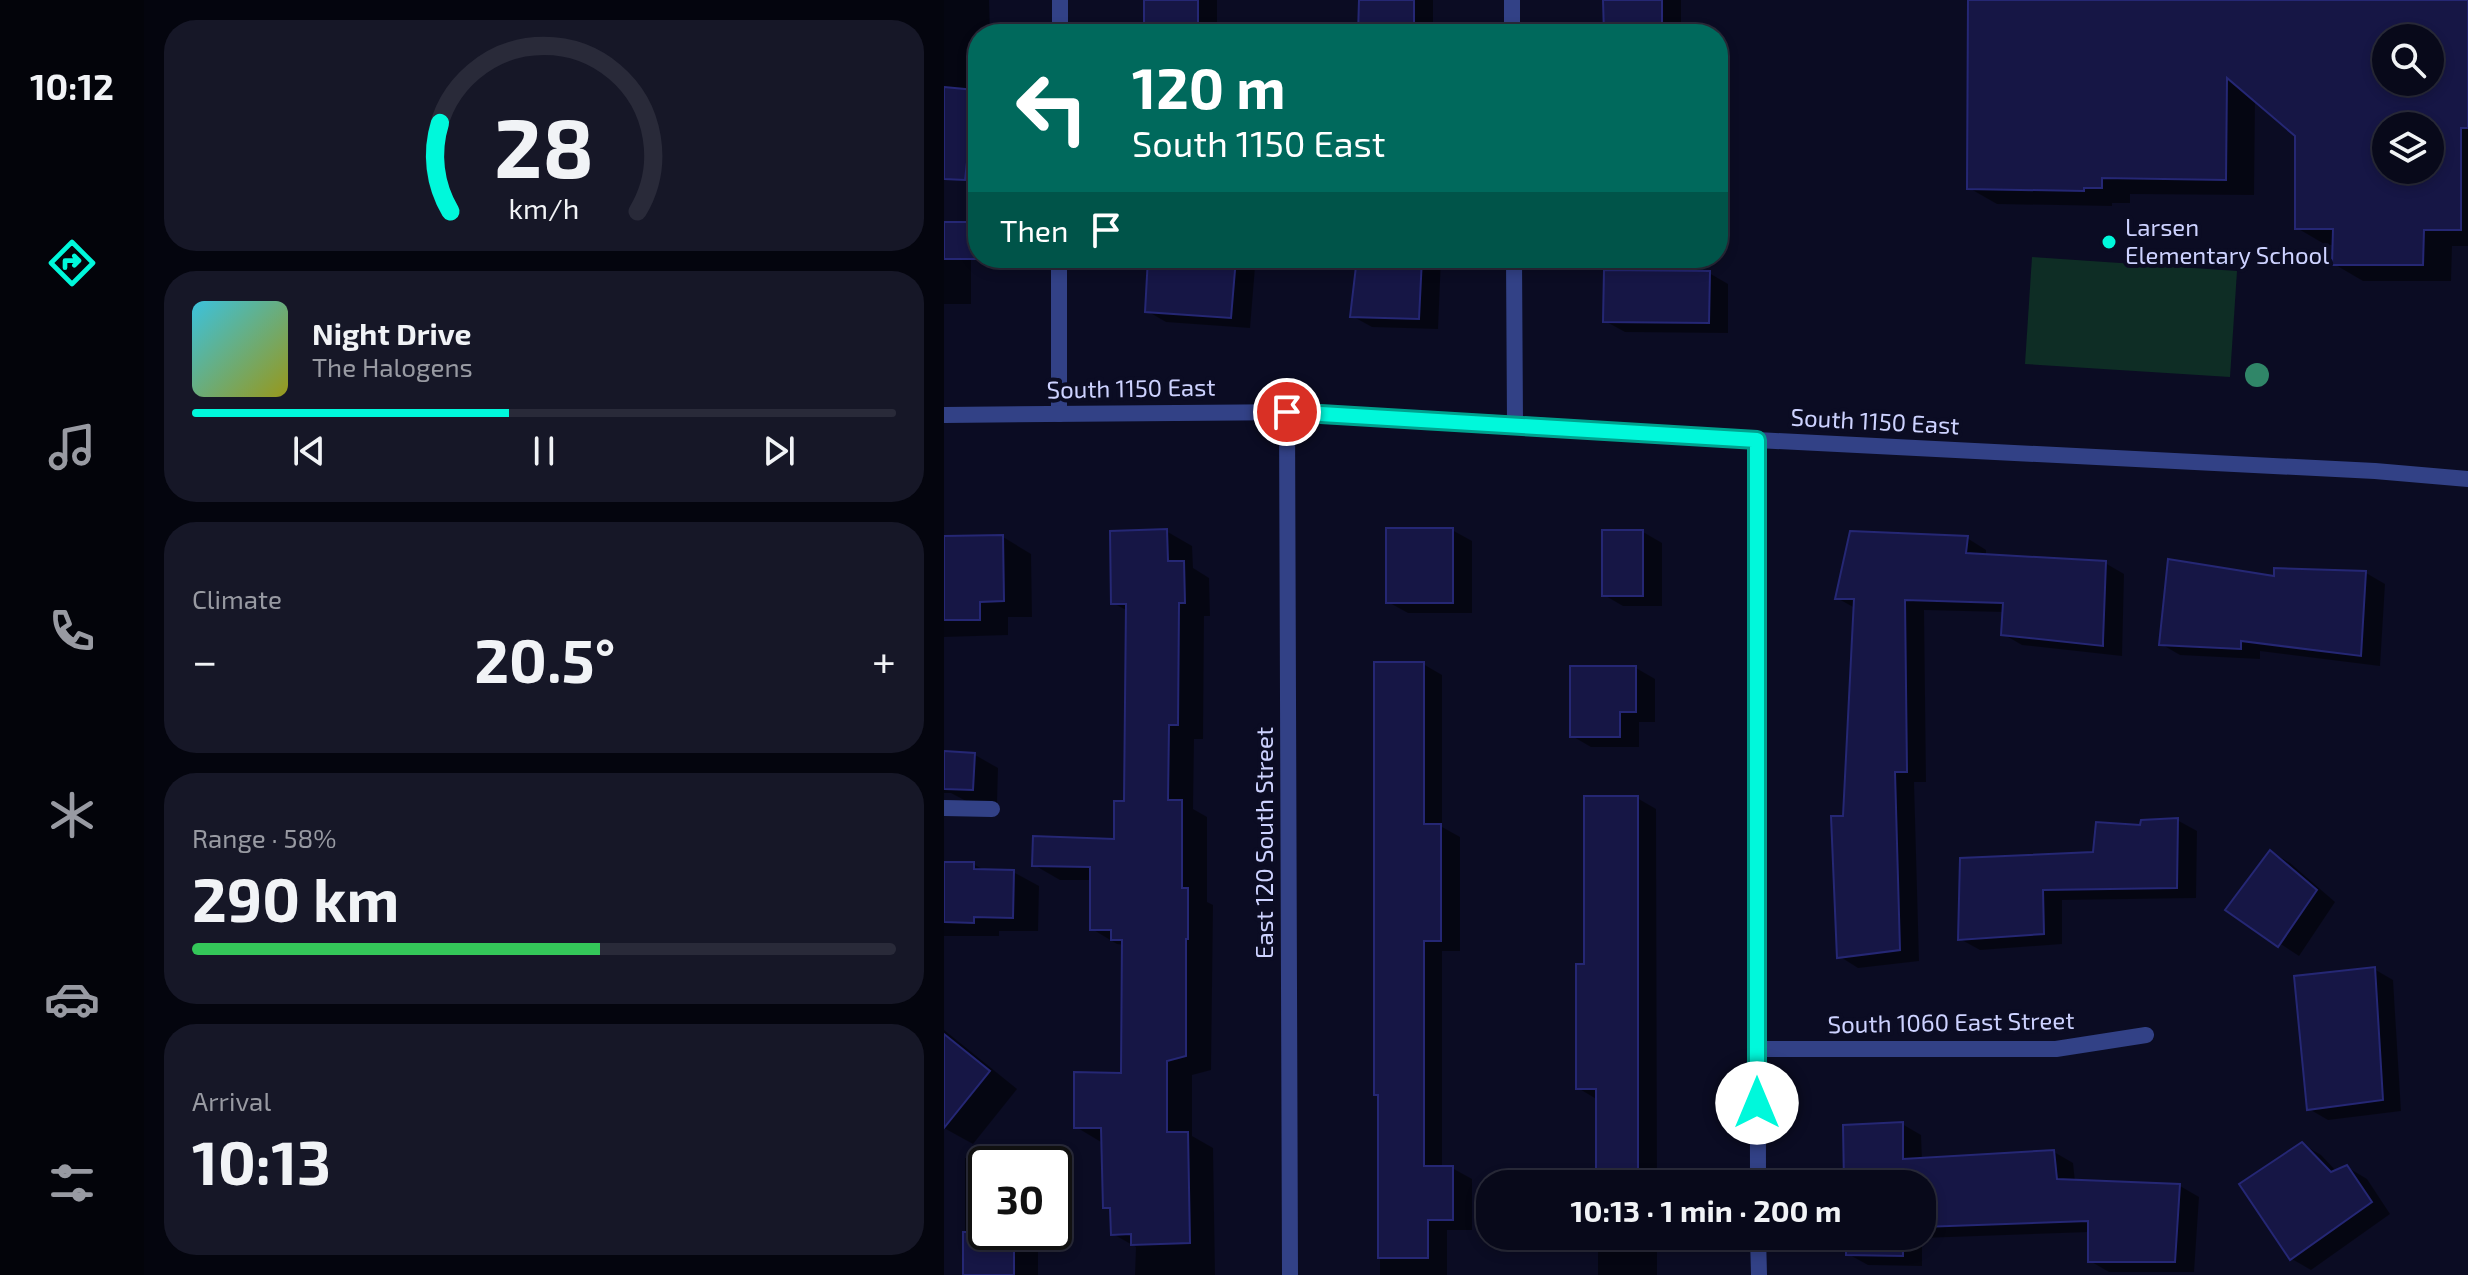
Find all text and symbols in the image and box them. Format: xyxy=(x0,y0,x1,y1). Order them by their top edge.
map controls xyxy=(2372,24,2444,184)
button: search xyxy=(2372,24,2444,96)
text: 120 m xyxy=(1132,53,1286,120)
icon: left xyxy=(1000,56,1104,160)
text: 10:12 xyxy=(30,64,114,107)
text: 28 xyxy=(494,94,594,194)
button: layers xyxy=(2372,112,2444,184)
text: South 1150 East xyxy=(1132,121,1385,164)
text: km/h xyxy=(509,190,579,225)
icon: arrive xyxy=(1084,208,1128,252)
text: Then xyxy=(1000,212,1068,248)
place label: Larsen Elementary School xyxy=(2125,212,2329,269)
marker: Larsen Elementary School xyxy=(2100,233,2118,251)
icon: directions xyxy=(44,235,100,291)
text: Night Drive xyxy=(312,315,471,351)
text: The Halogens xyxy=(312,351,473,382)
street label: South 1150 East xyxy=(1046,372,1216,403)
pin xyxy=(1253,378,1321,446)
icon: arrive xyxy=(1265,390,1309,434)
street label: South 1150 East xyxy=(1790,402,1960,439)
icon: music xyxy=(44,419,100,475)
icon: previous xyxy=(287,429,331,473)
icon: pause xyxy=(522,429,566,473)
icon: next xyxy=(757,429,801,473)
text: Climate xyxy=(192,583,282,614)
icon: phone xyxy=(44,603,100,659)
text: 20.5° xyxy=(474,623,615,695)
text: − xyxy=(192,633,218,686)
text: + xyxy=(872,633,896,686)
street label: East 120 South Street xyxy=(1249,727,1278,959)
icon: climate xyxy=(44,787,100,843)
text: Range · 58% xyxy=(192,822,337,853)
text: 290 km xyxy=(192,862,399,934)
icon: car xyxy=(44,971,100,1027)
street label: South 1060 East Street xyxy=(1827,1005,2075,1038)
position arrow xyxy=(1715,1061,1799,1145)
text: Arrival xyxy=(192,1085,271,1116)
text: 10:13 xyxy=(192,1125,331,1197)
speed limit sign: 30 xyxy=(968,1146,1072,1250)
icon: filters xyxy=(44,1155,100,1211)
text: 10:13 · 1 min · 200 m xyxy=(1571,1192,1841,1228)

